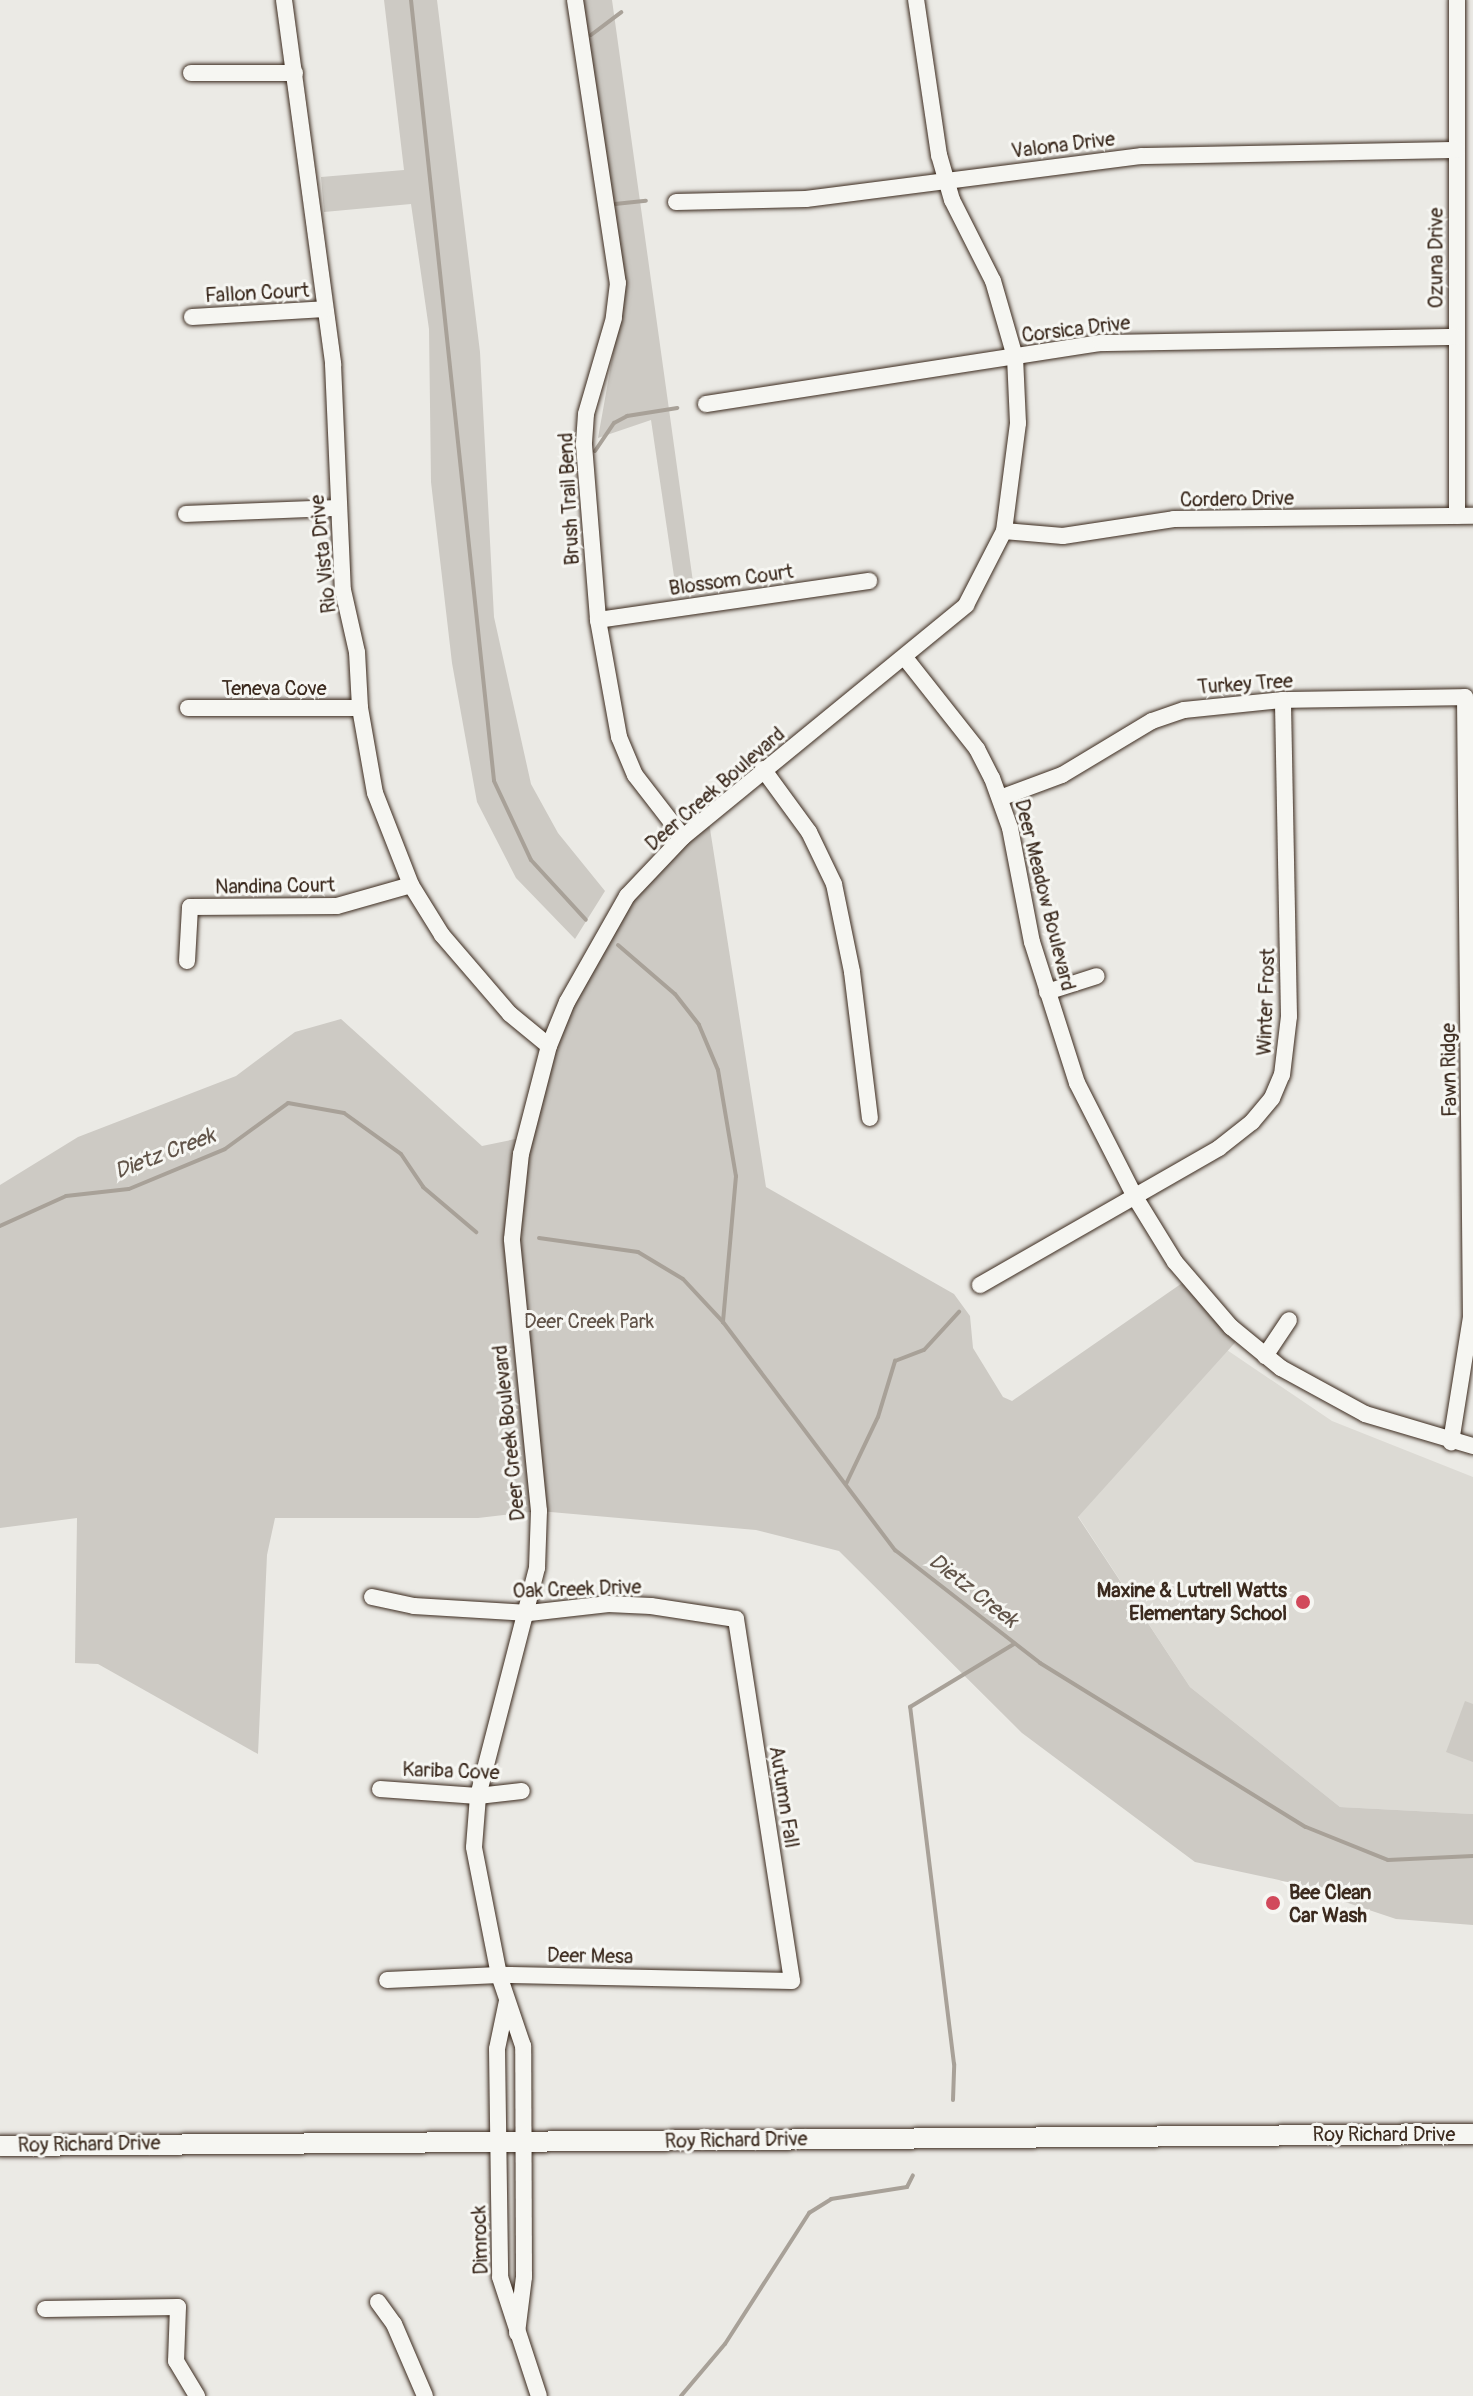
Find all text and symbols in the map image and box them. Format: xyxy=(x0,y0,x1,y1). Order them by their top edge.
street label: Valona Drive xyxy=(1010,127,1116,163)
street label: Ozuna Drive xyxy=(1424,208,1448,308)
street label: Fallon Court xyxy=(204,278,310,308)
street label: Corsica Drive xyxy=(1020,310,1132,348)
street label: Brush Trail Bend xyxy=(554,432,584,566)
street label: Cordero Drive xyxy=(1180,486,1294,512)
street label: Rio Vista Drive xyxy=(305,494,341,614)
street label: Blossom Court xyxy=(667,559,795,601)
street label: Turkey Tree xyxy=(1196,669,1294,699)
street label: Teneva Cove xyxy=(221,676,327,700)
street label: Deer Creek Boulevard xyxy=(640,722,790,856)
street label: Deer Meadow Boulevard xyxy=(1010,797,1080,993)
street label: Nandina Court xyxy=(215,873,335,899)
street label: Winter Frost xyxy=(1252,948,1280,1056)
street label: Fawn Ridge xyxy=(1436,1023,1462,1117)
water label: Dietz Creek xyxy=(111,1123,219,1185)
park label: Deer Creek Park xyxy=(524,1309,654,1333)
street label: Deer Creek Boulevard xyxy=(488,1344,530,1522)
water label: Dietz Creek xyxy=(923,1548,1023,1634)
street label: Oak Creek Drive xyxy=(512,1575,642,1603)
place label: Maxine & Lutrell Watts Elementary School xyxy=(1097,1578,1287,1625)
marker: Maxine & Lutrell Watts Elementary School xyxy=(1294,1593,1312,1611)
street label: Autumn Fall xyxy=(764,1744,804,1850)
street label: Kariba Cove xyxy=(402,1757,500,1785)
place label: Bee Clean Car Wash xyxy=(1289,1880,1371,1927)
marker: Bee Clean Car Wash xyxy=(1264,1894,1282,1912)
street label: Deer Mesa xyxy=(547,1943,633,1969)
street label: Roy Richard Drive xyxy=(1313,2122,1455,2146)
street label: Roy Richard Drive xyxy=(664,2127,808,2153)
street label: Roy Richard Drive xyxy=(17,2131,161,2157)
street label: Dimrock xyxy=(467,2205,493,2275)

